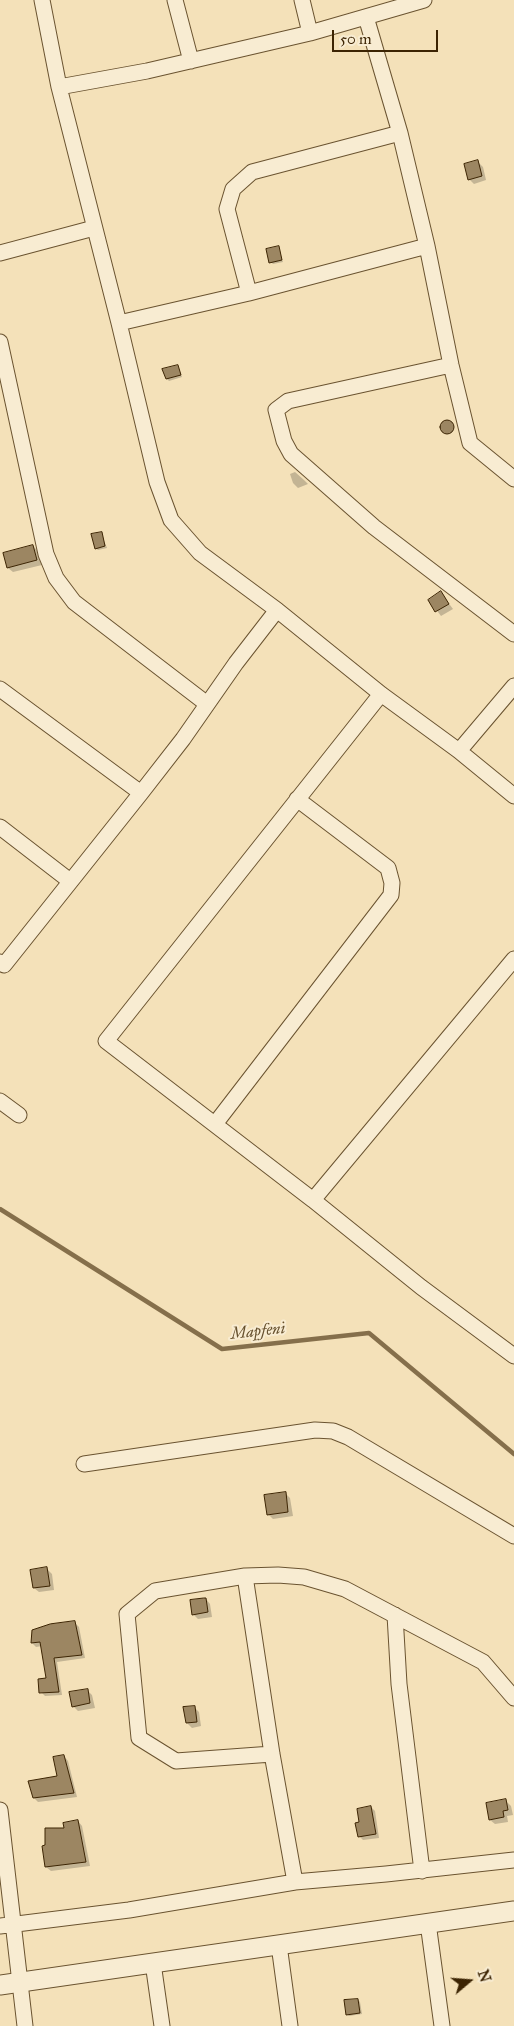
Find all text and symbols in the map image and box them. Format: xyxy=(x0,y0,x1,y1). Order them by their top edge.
scale bar xyxy=(334,20,440,52)
text: 50 m xyxy=(340,30,372,48)
water label: Mapfeni xyxy=(230,1320,286,1344)
north arrow xyxy=(444,1956,494,2006)
text: N xyxy=(474,1968,494,1984)

